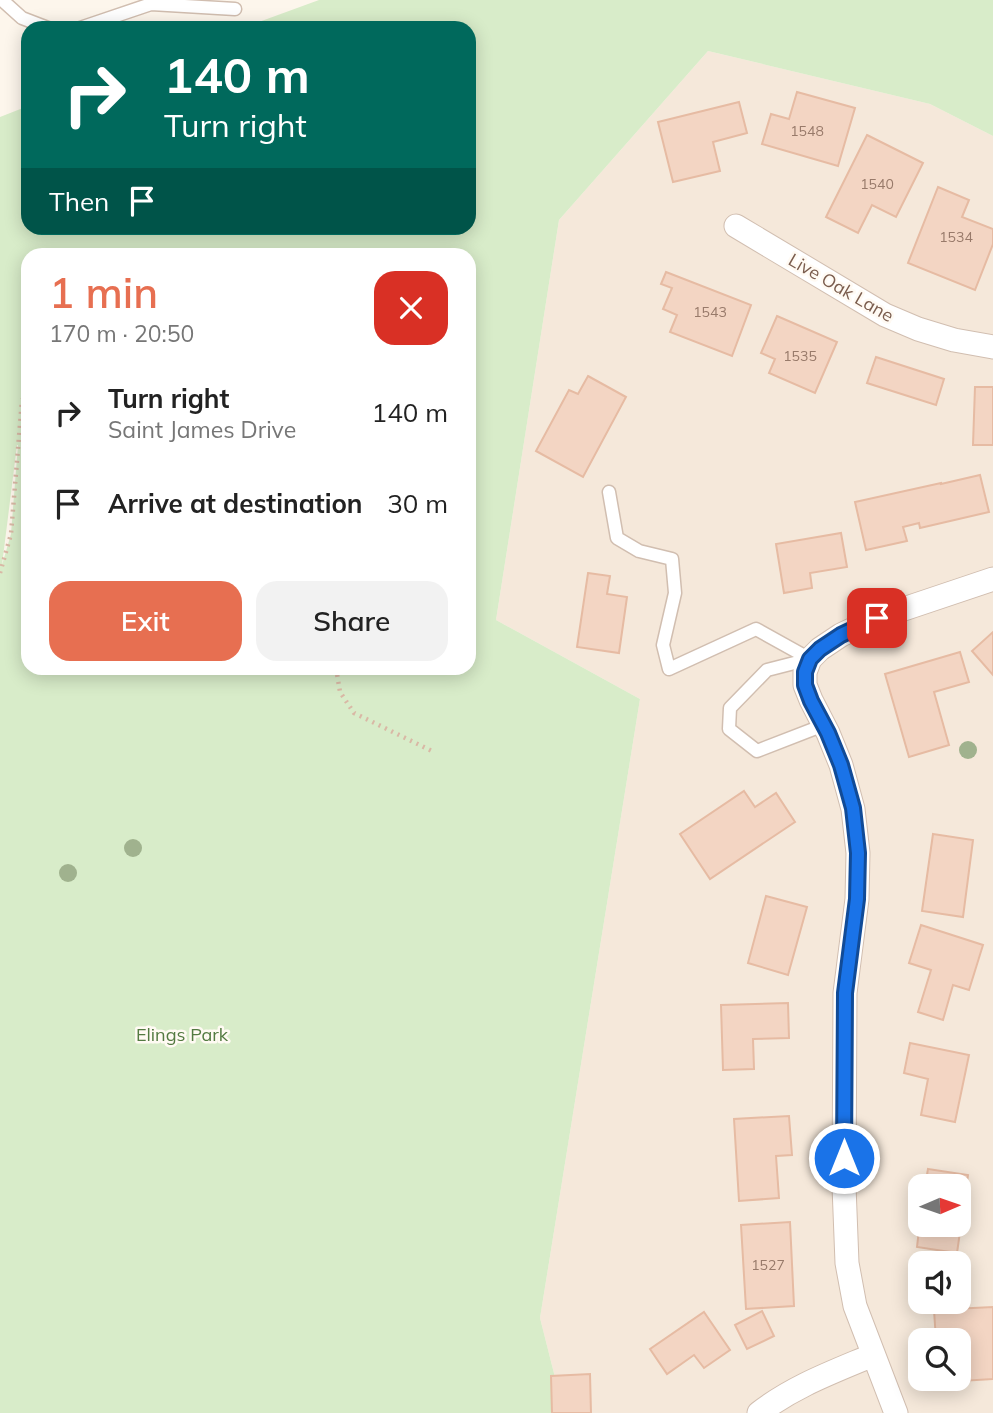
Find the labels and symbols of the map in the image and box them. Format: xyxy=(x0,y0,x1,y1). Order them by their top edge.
house number: 1548 xyxy=(790,122,824,140)
house number: 1540 xyxy=(860,175,894,193)
house number: 1534 xyxy=(939,228,973,246)
street label: Live Oak Lane xyxy=(785,248,898,327)
house number: 1543 xyxy=(693,303,727,321)
house number: 1535 xyxy=(783,347,817,365)
pin xyxy=(847,588,907,648)
park label: Elings Park xyxy=(136,1023,229,1046)
position arrow xyxy=(807,1121,881,1195)
north arrow xyxy=(908,1174,971,1237)
house number: 1527 xyxy=(751,1256,785,1274)

